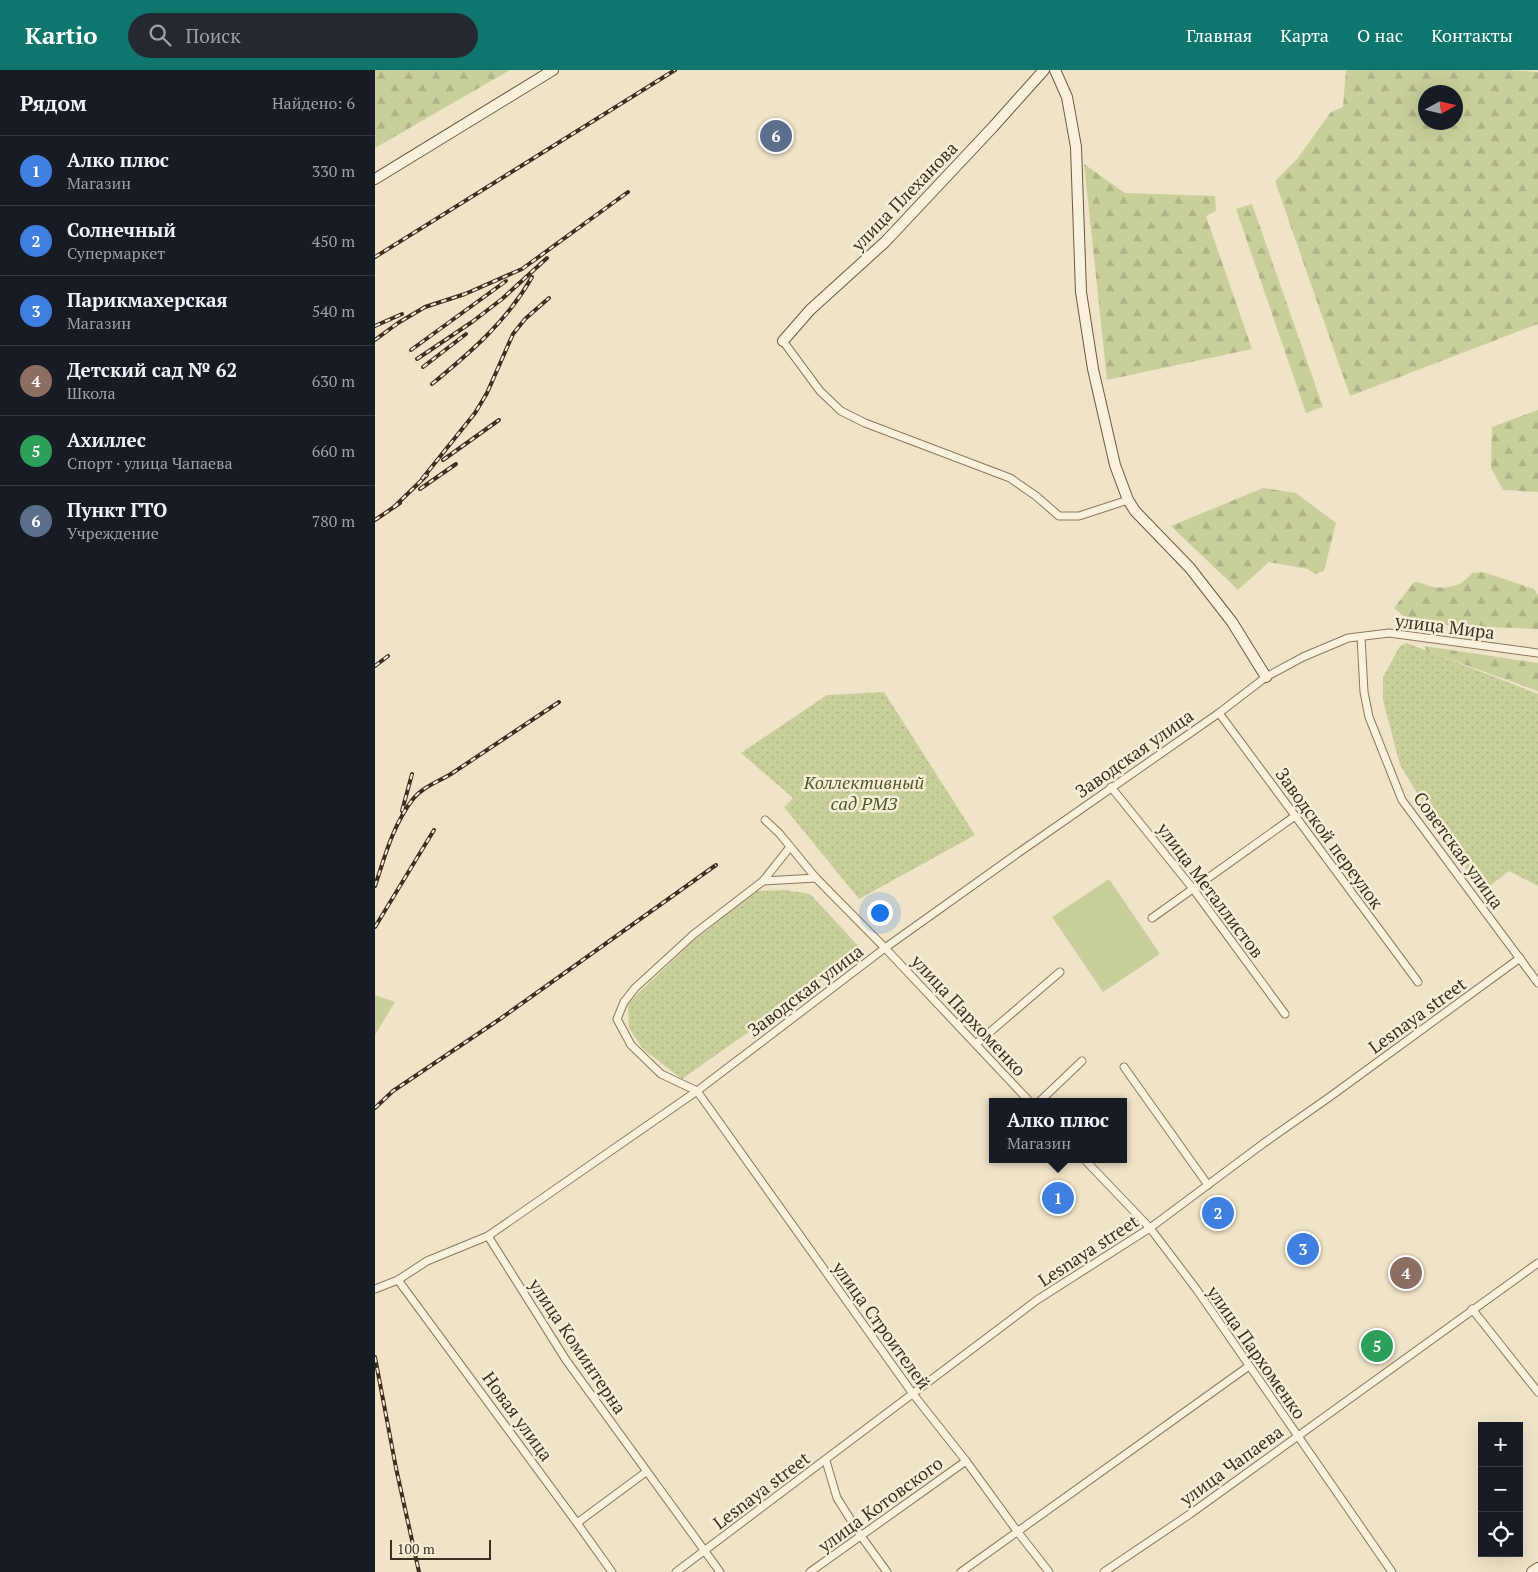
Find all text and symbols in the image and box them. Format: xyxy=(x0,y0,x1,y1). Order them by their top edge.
search box xyxy=(128,13,478,58)
text: Kartio xyxy=(25,19,98,51)
icon: search xyxy=(146,21,174,49)
text: Поиск xyxy=(186,23,240,48)
text: Главная xyxy=(1186,23,1252,47)
text: Карта xyxy=(1280,23,1329,47)
text: О нас xyxy=(1357,23,1403,47)
text: Контакты xyxy=(1431,23,1513,47)
north arrow xyxy=(1418,85,1463,130)
text: Рядом xyxy=(20,89,87,117)
text: Найдено: 6 xyxy=(272,92,355,114)
pin: 6 xyxy=(760,117,792,155)
street label: улица Плеханова xyxy=(845,136,962,257)
text: Алко плюс xyxy=(67,147,169,172)
text: 1 xyxy=(31,160,41,182)
text: 330 m xyxy=(312,160,355,182)
text: Магазин xyxy=(67,172,131,194)
text: Солнечный xyxy=(67,217,176,242)
text: 2 xyxy=(31,230,41,252)
text: 450 m xyxy=(312,230,355,252)
text: Супермаркет xyxy=(67,242,165,264)
text: Парикмахерская xyxy=(67,287,228,312)
text: 3 xyxy=(31,300,41,322)
text: 540 m xyxy=(312,300,355,322)
text: Магазин xyxy=(67,312,131,334)
text: Детский сад № 62 xyxy=(67,357,237,382)
text: 4 xyxy=(31,370,41,392)
text: 630 m xyxy=(312,370,355,392)
text: Школа xyxy=(67,382,116,404)
text: Ахиллес xyxy=(67,427,146,452)
text: 5 xyxy=(31,440,41,462)
text: 660 m xyxy=(312,440,355,462)
text: Спорт · улица Чапаева xyxy=(67,452,233,474)
text: Пункт ГТО xyxy=(67,497,167,522)
text: 6 xyxy=(31,510,41,532)
text: 780 m xyxy=(312,510,355,532)
text: Учреждение xyxy=(67,522,159,544)
street label: улица Мира xyxy=(1393,608,1496,644)
street label: Заводская улица xyxy=(1070,703,1198,803)
street label: Заводской переулок xyxy=(1271,763,1389,914)
park label: Коллективный сад РМЗ xyxy=(803,770,924,815)
street label: Советская улица xyxy=(1408,787,1510,913)
street label: улица Металлистов xyxy=(1152,817,1270,963)
your location xyxy=(867,900,893,926)
street label: Заводская улица xyxy=(742,939,868,1041)
street label: улица Пархоменко xyxy=(906,948,1032,1081)
street label: Lesnaya street xyxy=(1363,971,1471,1059)
popup xyxy=(989,1098,1127,1163)
text: Алко плюс xyxy=(1007,1107,1109,1132)
text: Магазин xyxy=(1007,1132,1071,1154)
pin: 1 xyxy=(1042,1179,1074,1217)
pin: 2 xyxy=(1202,1194,1234,1232)
street label: Lesnaya street xyxy=(1033,1208,1143,1291)
pin: 3 xyxy=(1287,1230,1319,1268)
pin: 4 xyxy=(1390,1254,1422,1292)
street label: улица Строителей xyxy=(827,1255,937,1394)
street label: улица Коминтерна xyxy=(523,1273,632,1418)
street label: улица Пархоменко xyxy=(1201,1280,1312,1424)
pin: 5 xyxy=(1361,1327,1393,1365)
street label: Новая улица xyxy=(477,1366,559,1466)
street label: улица Чапаева xyxy=(1174,1419,1288,1511)
map controls xyxy=(1478,1422,1523,1557)
button: + xyxy=(1478,1422,1523,1467)
street label: Lesnaya street xyxy=(708,1446,814,1534)
street label: улица Котовского xyxy=(812,1451,947,1558)
button: − xyxy=(1478,1467,1523,1512)
button: locate xyxy=(1478,1512,1523,1557)
scale bar xyxy=(390,1537,491,1560)
text: 100 m xyxy=(397,1539,435,1558)

